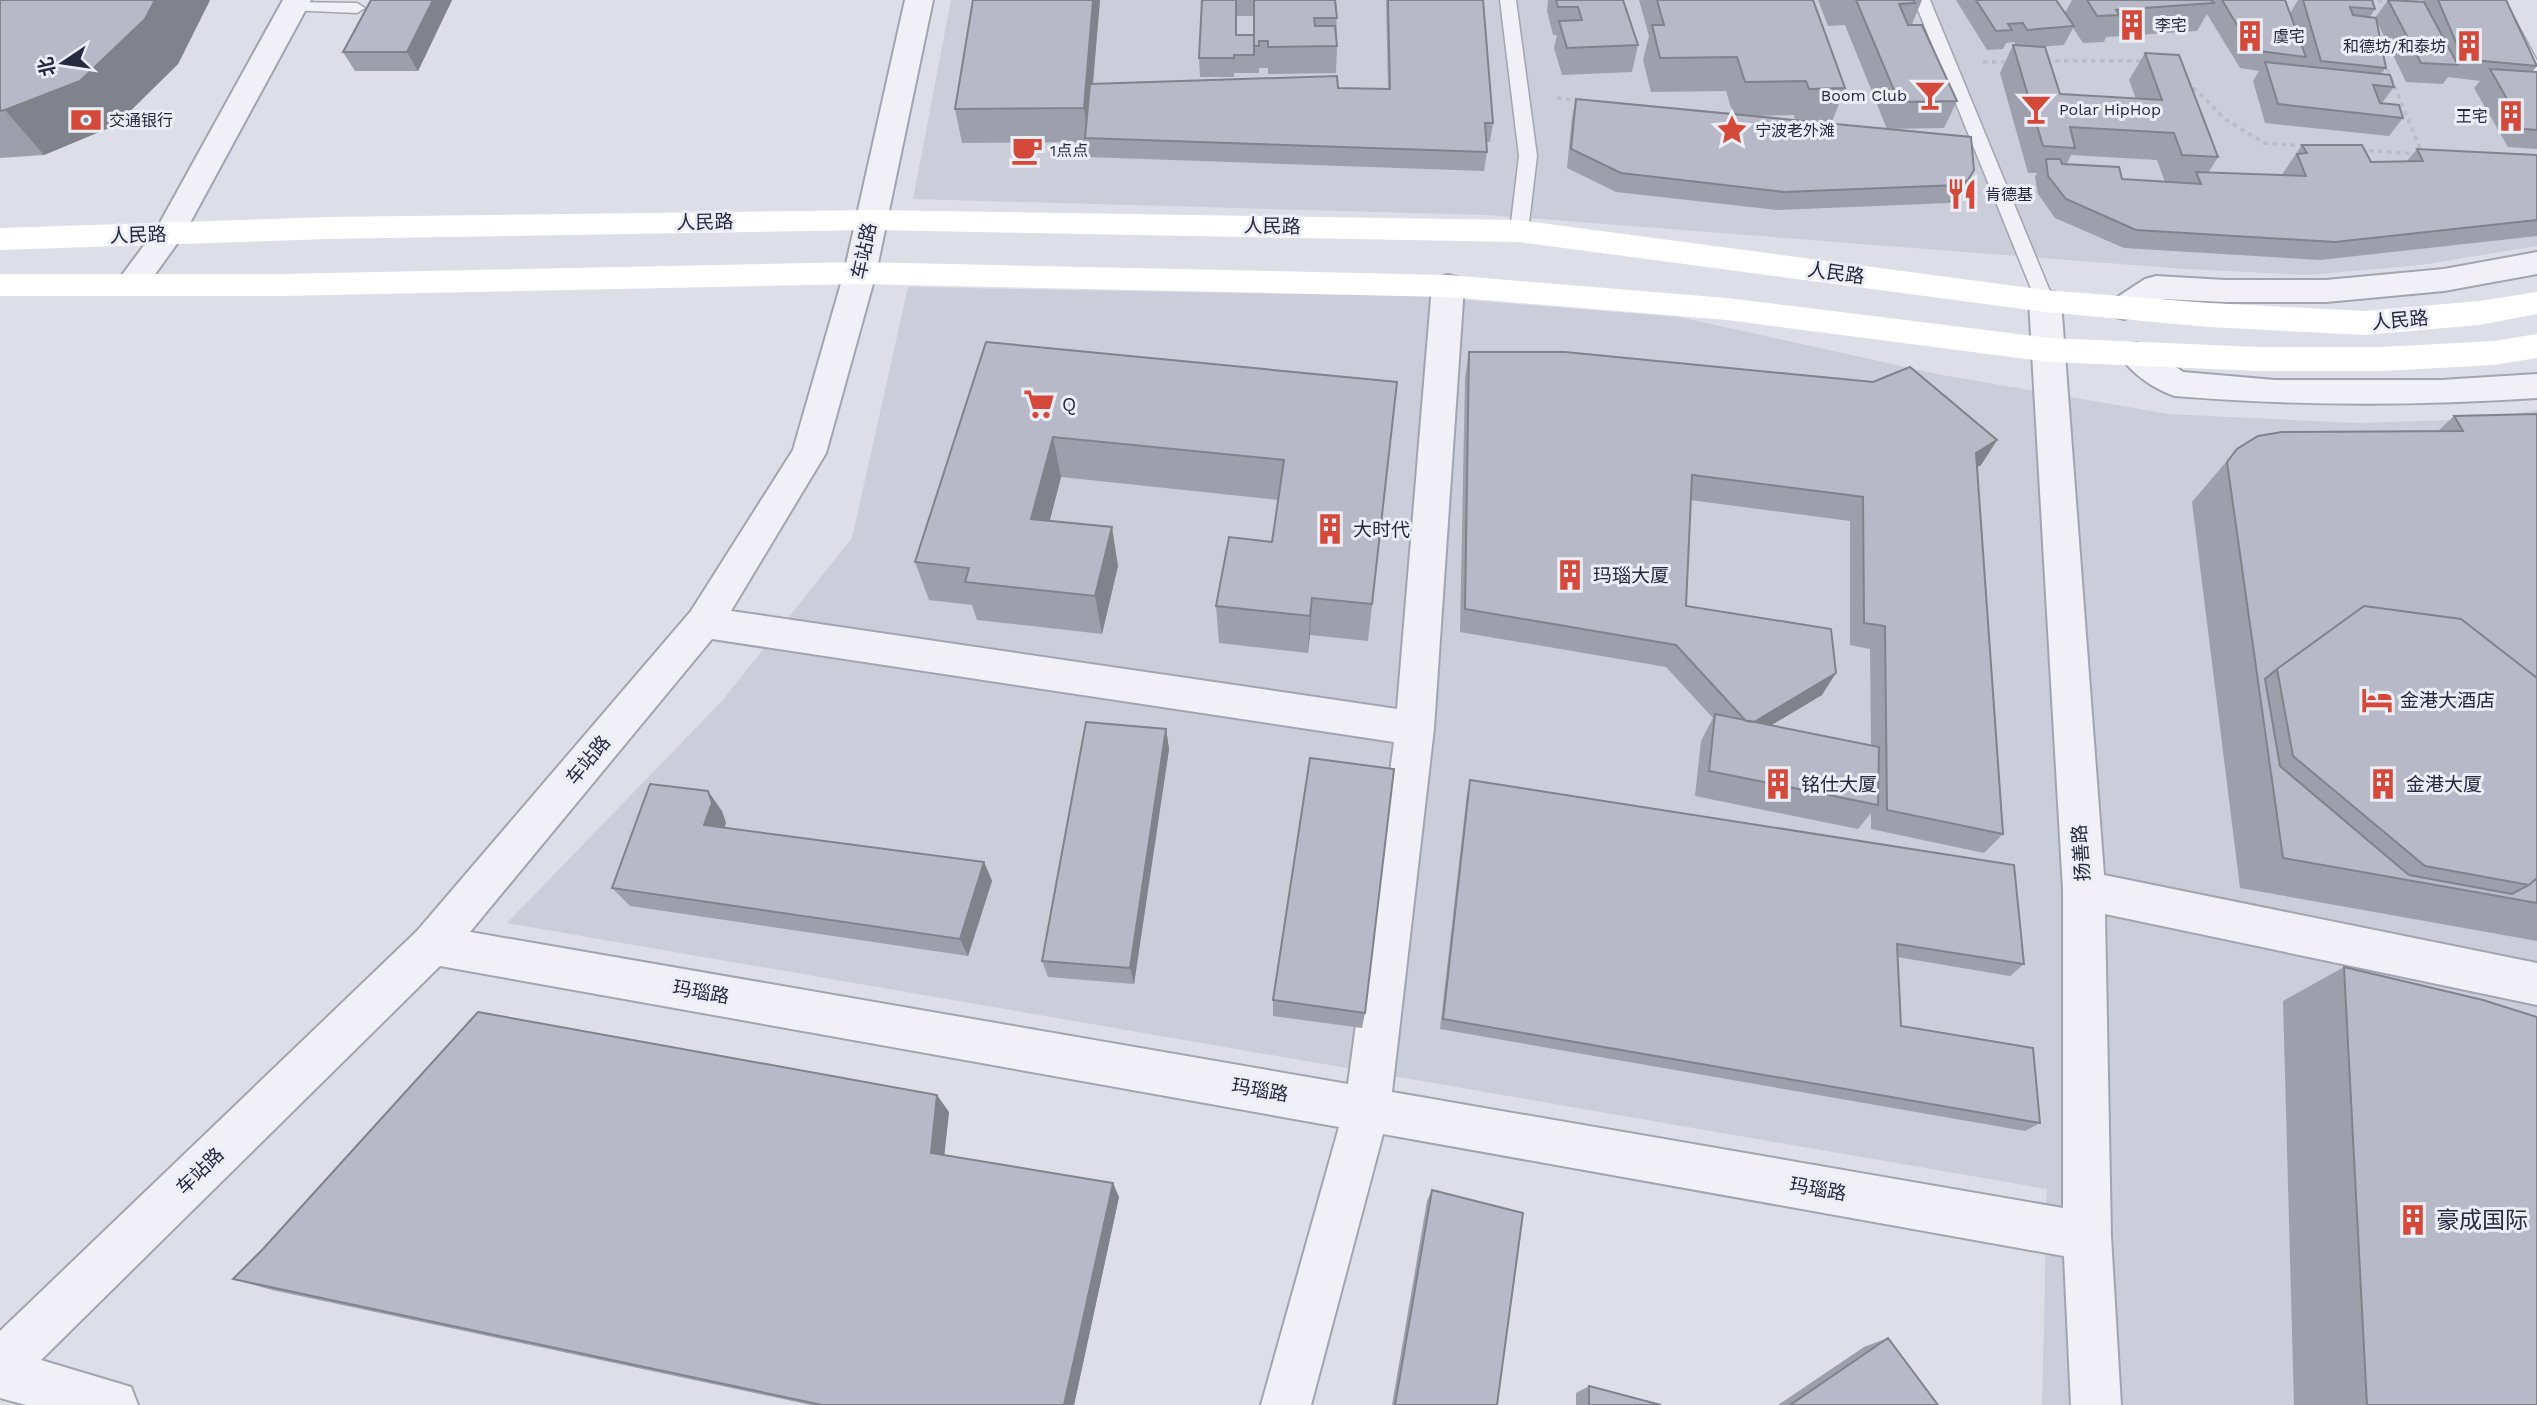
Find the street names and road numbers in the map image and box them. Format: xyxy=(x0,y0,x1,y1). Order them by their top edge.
street label: 人民路 xyxy=(676,210,734,234)
street label: 人民路 xyxy=(1243,214,1301,238)
street label: 车站路 xyxy=(847,221,881,281)
street label: 人民路 xyxy=(109,223,167,247)
street label: 人民路 xyxy=(1806,258,1866,288)
street label: 人民路 xyxy=(2371,306,2429,334)
street label: 车站路 xyxy=(561,731,615,789)
street label: 扬善路 xyxy=(2068,824,2094,882)
street label: 玛瑙路 xyxy=(671,976,731,1008)
street label: 玛瑙路 xyxy=(1230,1074,1290,1106)
street label: 车站路 xyxy=(172,1143,228,1199)
street label: 玛瑙路 xyxy=(1788,1173,1848,1205)

